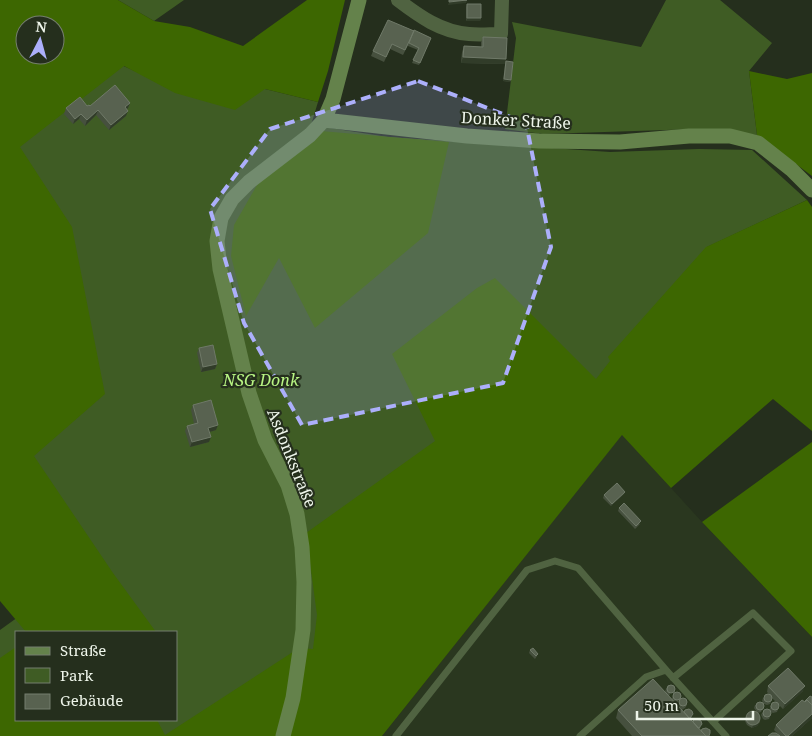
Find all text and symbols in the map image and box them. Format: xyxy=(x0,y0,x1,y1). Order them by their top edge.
north arrow xyxy=(15,15,65,65)
text: N xyxy=(35,17,48,37)
street label: Donker Straße xyxy=(461,106,571,134)
park label: NSG Donk xyxy=(222,369,300,391)
street label: Asdonkstraße xyxy=(262,405,322,511)
legend xyxy=(15,631,178,721)
text: Straße xyxy=(60,640,106,660)
text: Park xyxy=(60,665,94,685)
scale bar xyxy=(637,688,753,720)
text: Gebäude xyxy=(60,690,123,710)
text: 50 m xyxy=(644,695,679,715)

